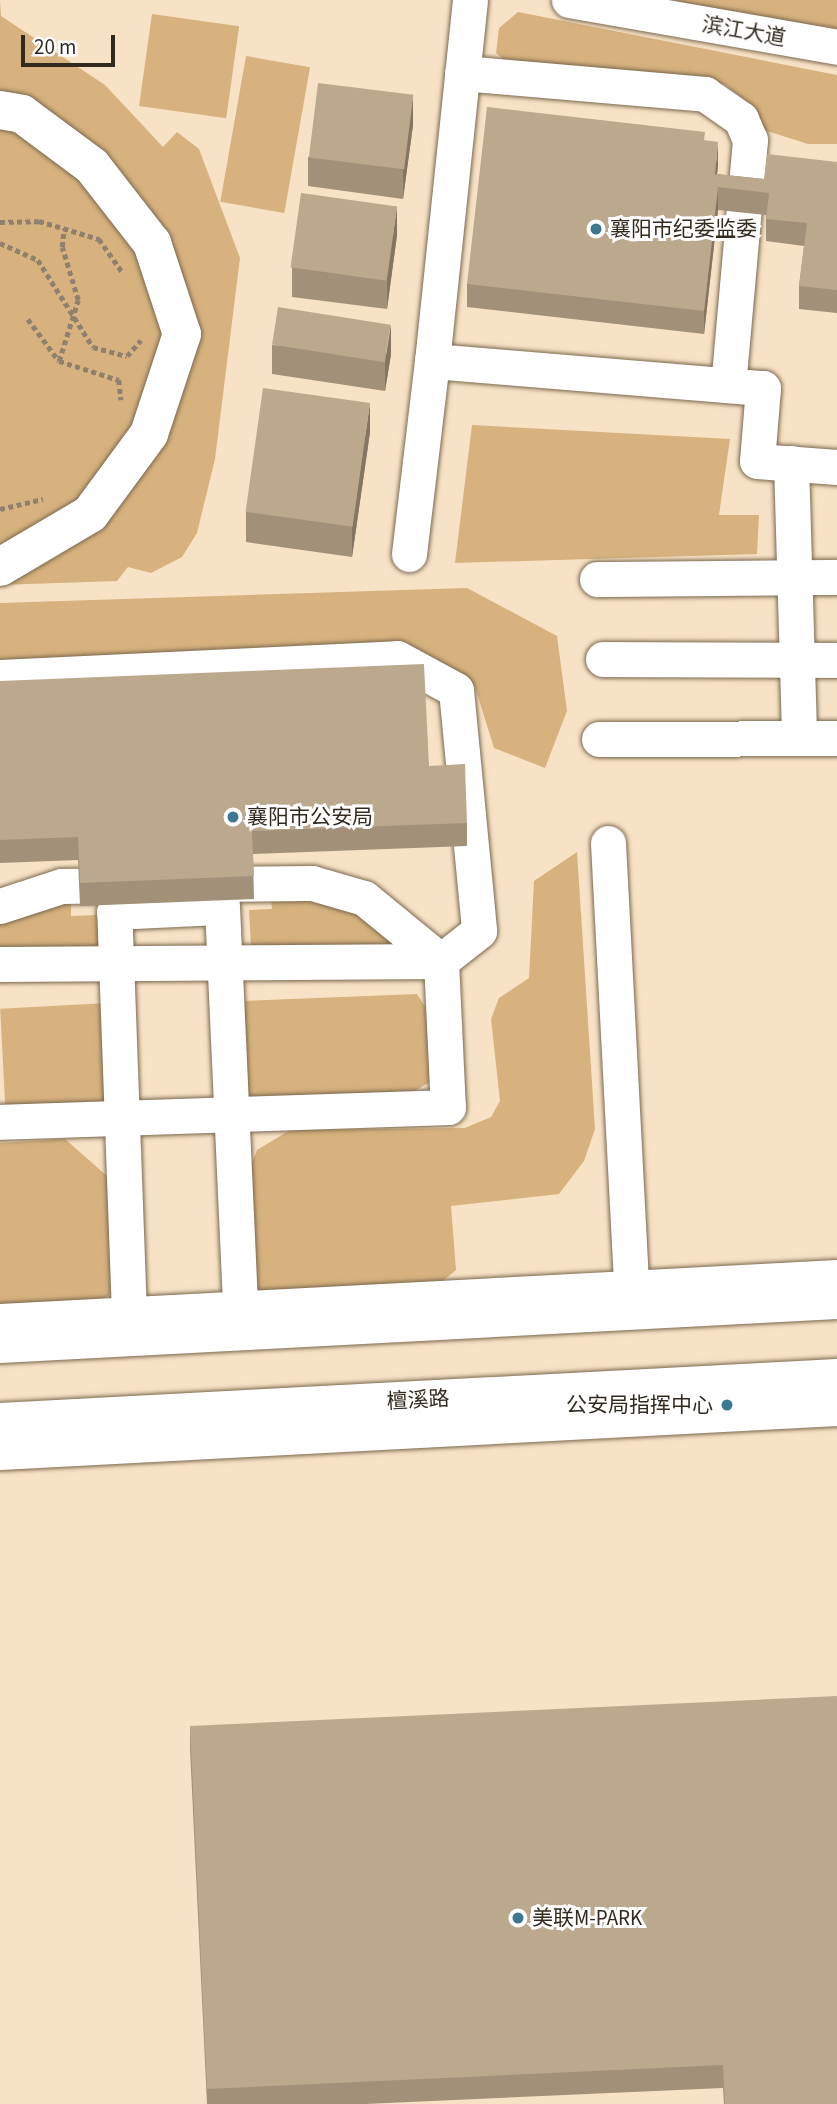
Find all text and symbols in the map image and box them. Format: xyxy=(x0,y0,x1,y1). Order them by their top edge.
street label: 滨江大道 xyxy=(700,11,788,51)
scale bar xyxy=(24,21,119,65)
text: 20 m xyxy=(34,32,76,62)
place label: 襄阳市纪委监委 xyxy=(610,216,757,242)
marker: 襄阳市纪委监委 xyxy=(588,221,604,237)
place label: 襄阳市公安局 xyxy=(247,804,373,830)
marker: 襄阳市公安局 xyxy=(225,809,241,825)
street label: 檀溪路 xyxy=(386,1386,450,1414)
place label: 公安局指挥中心 xyxy=(566,1392,713,1418)
marker: 公安局指挥中心 xyxy=(719,1397,735,1413)
place label: 美联M-PARK xyxy=(532,1905,642,1931)
marker: 美联M-PARK xyxy=(510,1910,526,1926)

